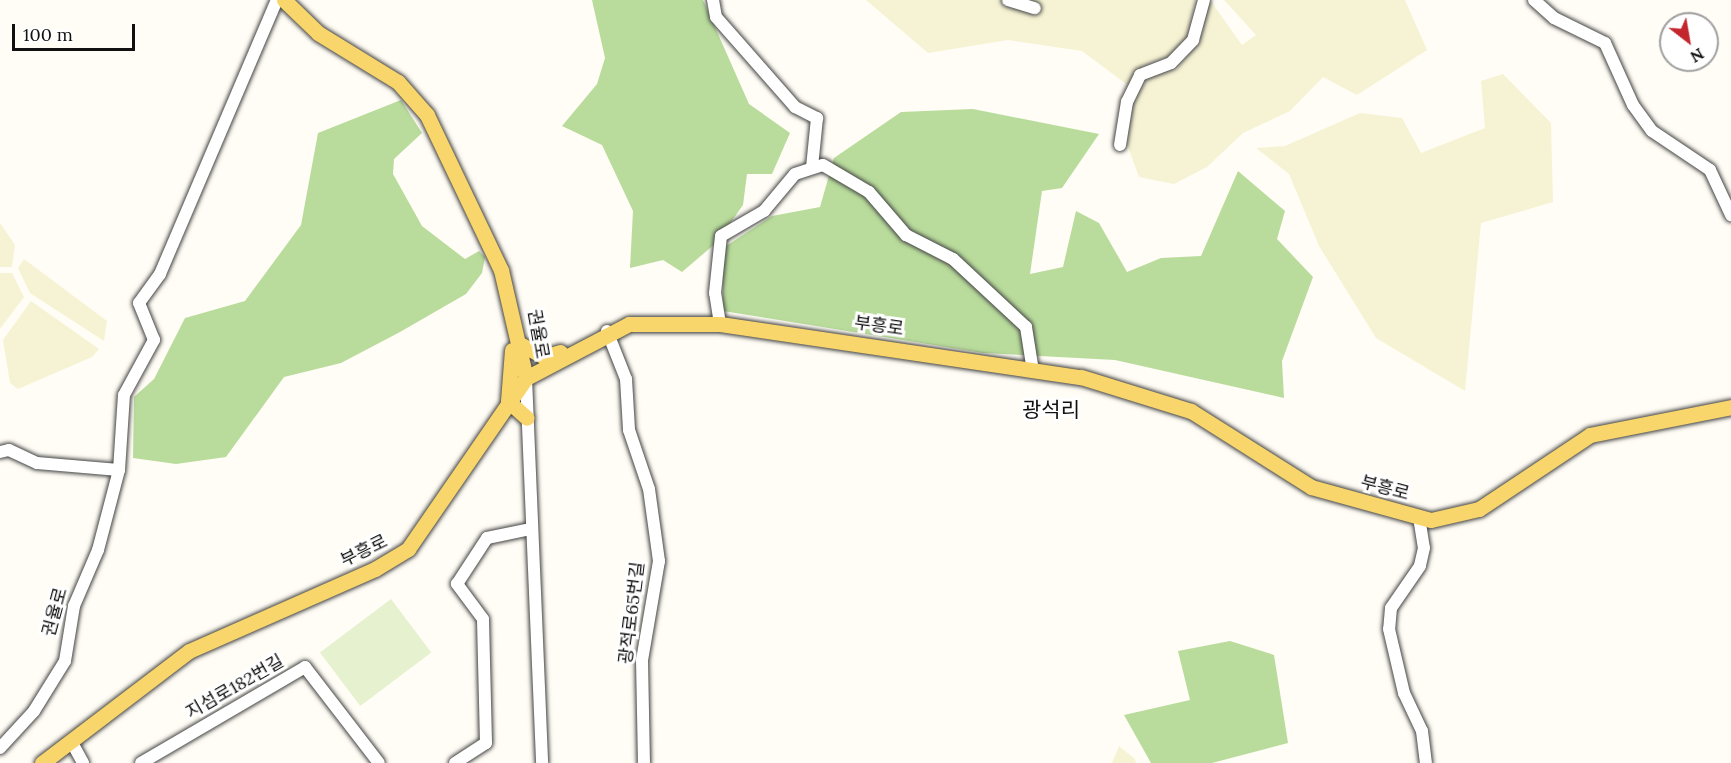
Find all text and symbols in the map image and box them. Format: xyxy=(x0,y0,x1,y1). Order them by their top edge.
scale bar xyxy=(15,12,138,50)
north arrow xyxy=(1659,12,1719,72)
text: 100 m xyxy=(23,23,73,46)
text: N xyxy=(1687,44,1708,67)
street label: 권율로 xyxy=(523,308,553,360)
street label: 부흥로 xyxy=(853,312,905,340)
district label: 광석리 xyxy=(1022,397,1080,423)
street label: 부흥로 xyxy=(1358,471,1412,505)
street label: 부흥로 xyxy=(337,530,391,572)
street label: 광적로65번길 xyxy=(615,561,649,665)
street label: 권율로 xyxy=(38,585,72,639)
street label: 지섬로182번길 xyxy=(182,650,288,724)

